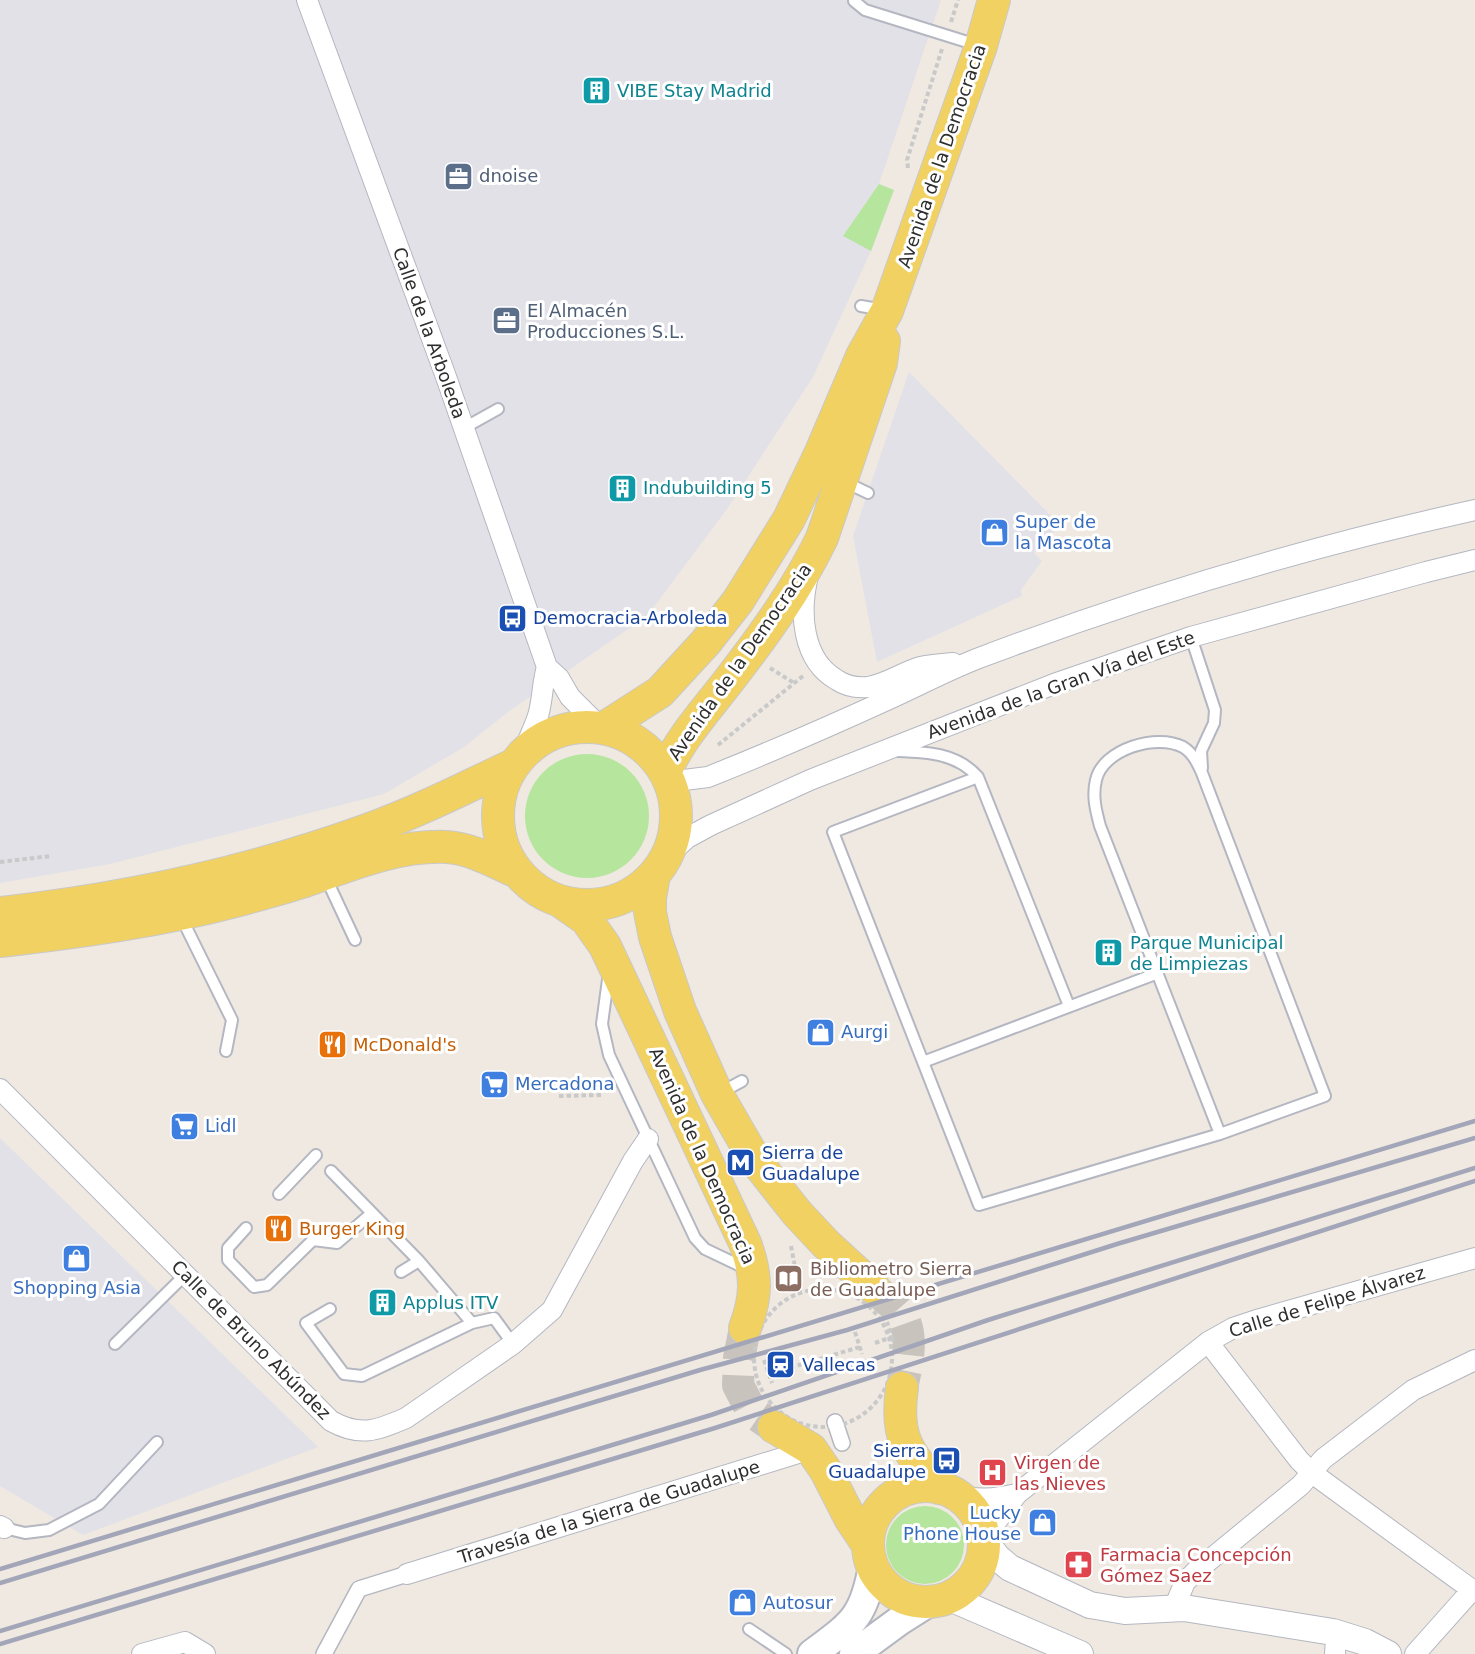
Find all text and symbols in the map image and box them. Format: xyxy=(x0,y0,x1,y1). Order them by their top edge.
street label: Avenida de la Democracia xyxy=(893,41,990,270)
building icon: VIBE Stay Madrid xyxy=(580,75,612,107)
place label: VIBE Stay Madrid xyxy=(617,80,772,101)
office icon: dnoise xyxy=(442,160,474,192)
place label: dnoise xyxy=(479,165,538,186)
street label: Calle de la Arboleda xyxy=(389,244,470,421)
place label: El Almacén Producciones S.L. xyxy=(527,300,685,342)
office icon: El Almacén Producciones S.L. xyxy=(490,305,522,337)
building icon: Indubuilding 5 xyxy=(606,472,638,504)
place label: Indubuilding 5 xyxy=(643,477,772,498)
place label: Super de la Mascota xyxy=(1015,511,1112,553)
shop icon: Super de la Mascota xyxy=(978,516,1010,548)
street label: Avenida de la Democracia xyxy=(664,559,816,764)
bus stop icon: Democracia-Arboleda xyxy=(496,602,528,634)
place label: Democracia-Arboleda xyxy=(533,607,728,628)
street label: Avenida de la Gran Vía del Este xyxy=(924,626,1197,743)
place label: Parque Municipal de Limpiezas xyxy=(1130,932,1284,974)
building icon: Parque Municipal de Limpiezas xyxy=(1093,937,1125,969)
shop icon: Aurgi xyxy=(804,1016,836,1048)
place label: Aurgi xyxy=(841,1021,888,1042)
restaurant icon: McDonald's xyxy=(316,1029,348,1061)
place label: McDonald's xyxy=(353,1034,457,1055)
street label: Avenida de la Democracia xyxy=(645,1044,760,1268)
supermarket icon: Mercadona xyxy=(478,1068,510,1100)
place label: Mercadona xyxy=(515,1073,614,1094)
supermarket icon: Lidl xyxy=(168,1110,200,1142)
place label: Lidl xyxy=(205,1115,236,1136)
place label: Sierra de Guadalupe xyxy=(762,1142,860,1184)
metro station icon: Sierra de Guadalupe xyxy=(725,1147,757,1179)
restaurant icon: Burger King xyxy=(262,1213,294,1245)
place label: Burger King xyxy=(299,1218,405,1239)
shop icon: Shopping Asia xyxy=(61,1243,93,1275)
street label: Calle de Bruno Abúndez xyxy=(167,1256,335,1424)
place label: Bibliometro Sierra de Guadalupe xyxy=(810,1258,972,1300)
street label: Calle de Felipe Álvarez xyxy=(1226,1262,1427,1341)
library icon: Bibliometro Sierra de Guadalupe xyxy=(773,1263,805,1295)
place label: Shopping Asia xyxy=(13,1277,141,1298)
building icon: Applus ITV xyxy=(366,1287,398,1319)
place label: Applus ITV xyxy=(403,1292,499,1313)
station icon: Vallecas xyxy=(765,1349,797,1381)
place label: Vallecas xyxy=(802,1354,875,1375)
place label: Sierra Guadalupe xyxy=(828,1440,926,1482)
bus stop icon: Sierra Guadalupe xyxy=(931,1445,963,1477)
place label: Virgen de las Nieves xyxy=(1014,1452,1106,1494)
street label: Travesía de la Sierra de Guadalupe xyxy=(455,1456,762,1568)
hospital icon: Virgen de las Nieves xyxy=(977,1457,1009,1489)
place label: Lucky Phone House xyxy=(903,1502,1021,1544)
shop icon: Lucky Phone House xyxy=(1026,1507,1058,1539)
place label: Farmacia Concepción Gómez Saez xyxy=(1100,1544,1292,1586)
pharmacy icon: Farmacia Concepción Gómez Saez xyxy=(1063,1549,1095,1581)
shop icon: Autosur xyxy=(726,1587,758,1619)
place label: Autosur xyxy=(763,1592,834,1613)

